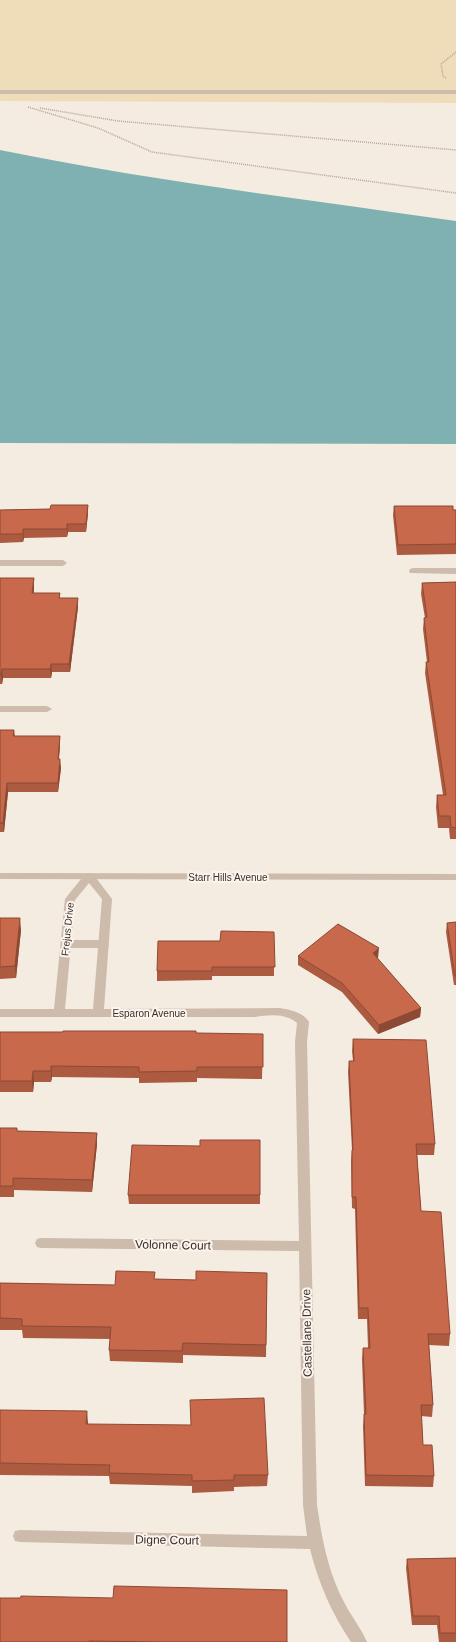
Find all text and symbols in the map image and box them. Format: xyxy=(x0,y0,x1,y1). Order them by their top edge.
street label: Starr Hills Avenue xyxy=(188,872,268,883)
street label: Frejus Drive xyxy=(59,901,76,956)
street label: Esparon Avenue xyxy=(112,1008,186,1019)
street label: Volonne Court xyxy=(135,1237,212,1253)
street label: Castellane Drive xyxy=(299,1289,315,1377)
street label: Digne Court xyxy=(135,1532,200,1548)

